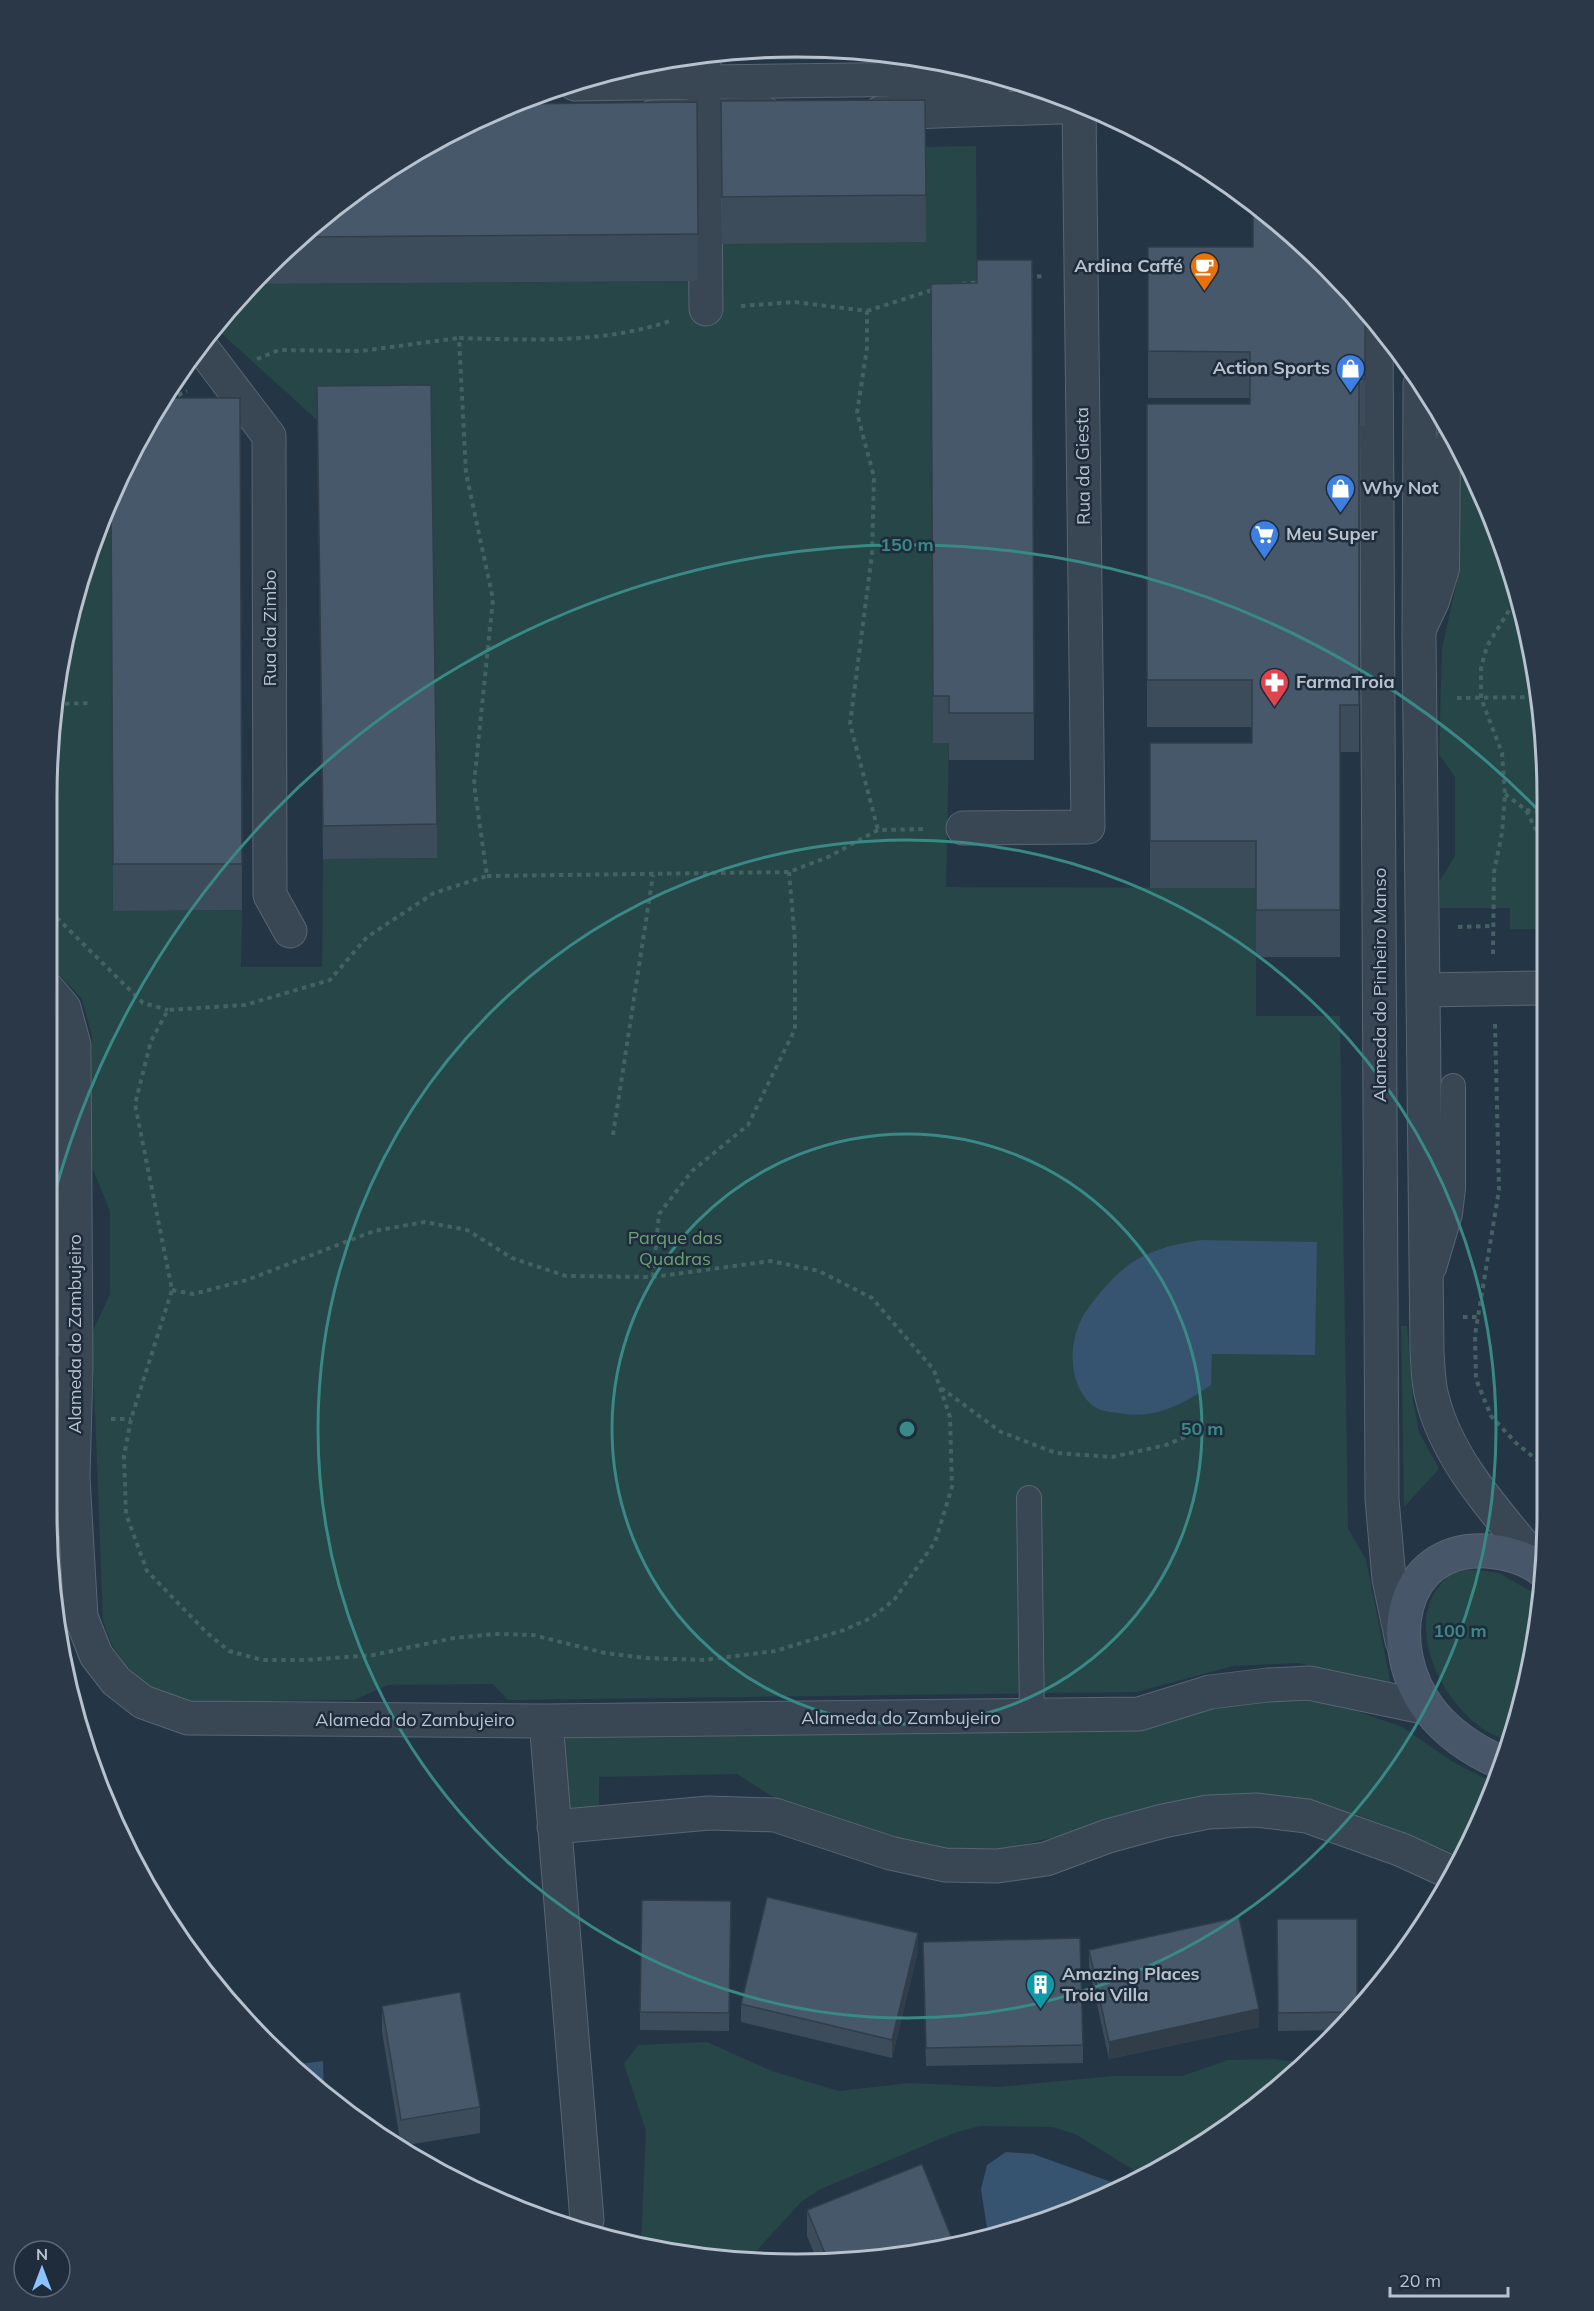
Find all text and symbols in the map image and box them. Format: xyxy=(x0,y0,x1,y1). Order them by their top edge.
cafe icon: Ardina Caffé xyxy=(1188,250,1220,292)
place label: Ardina Caffé xyxy=(1074,254,1183,277)
shop icon: Action Sports xyxy=(1335,352,1367,394)
place label: Action Sports xyxy=(1213,356,1330,379)
street label: Rua da Giesta xyxy=(1070,407,1095,525)
shop icon: Why Not xyxy=(1325,472,1357,514)
place label: Why Not xyxy=(1362,476,1439,499)
supermarket icon: Meu Super xyxy=(1249,518,1281,560)
place label: Meu Super xyxy=(1286,522,1379,545)
text: 150 m xyxy=(880,533,934,556)
street label: Rua da Zimbo xyxy=(258,570,281,686)
pharmacy icon: FarmaTroia xyxy=(1259,666,1291,708)
place label: FarmaTroia xyxy=(1296,670,1395,693)
street label: Alameda do Pinheiro Manso xyxy=(1368,868,1391,1102)
park label: Parque das Quadras xyxy=(628,1226,722,1270)
street label: Alameda do Zambujeiro xyxy=(63,1234,86,1434)
text: 50 m xyxy=(1181,1417,1223,1440)
centre of rings xyxy=(897,1419,917,1439)
text: 100 m xyxy=(1433,1619,1487,1642)
street label: Alameda do Zambujeiro xyxy=(801,1706,1001,1729)
street label: Alameda do Zambujeiro xyxy=(315,1708,515,1731)
place label: Amazing Places Troia Villa xyxy=(1062,1962,1200,2006)
building icon: Amazing Places Troia Villa xyxy=(1025,1968,1057,2010)
north arrow xyxy=(12,2239,72,2299)
text: N xyxy=(36,2244,48,2264)
scale bar xyxy=(1390,2260,1508,2298)
text: 20 m xyxy=(1399,2269,1441,2292)

